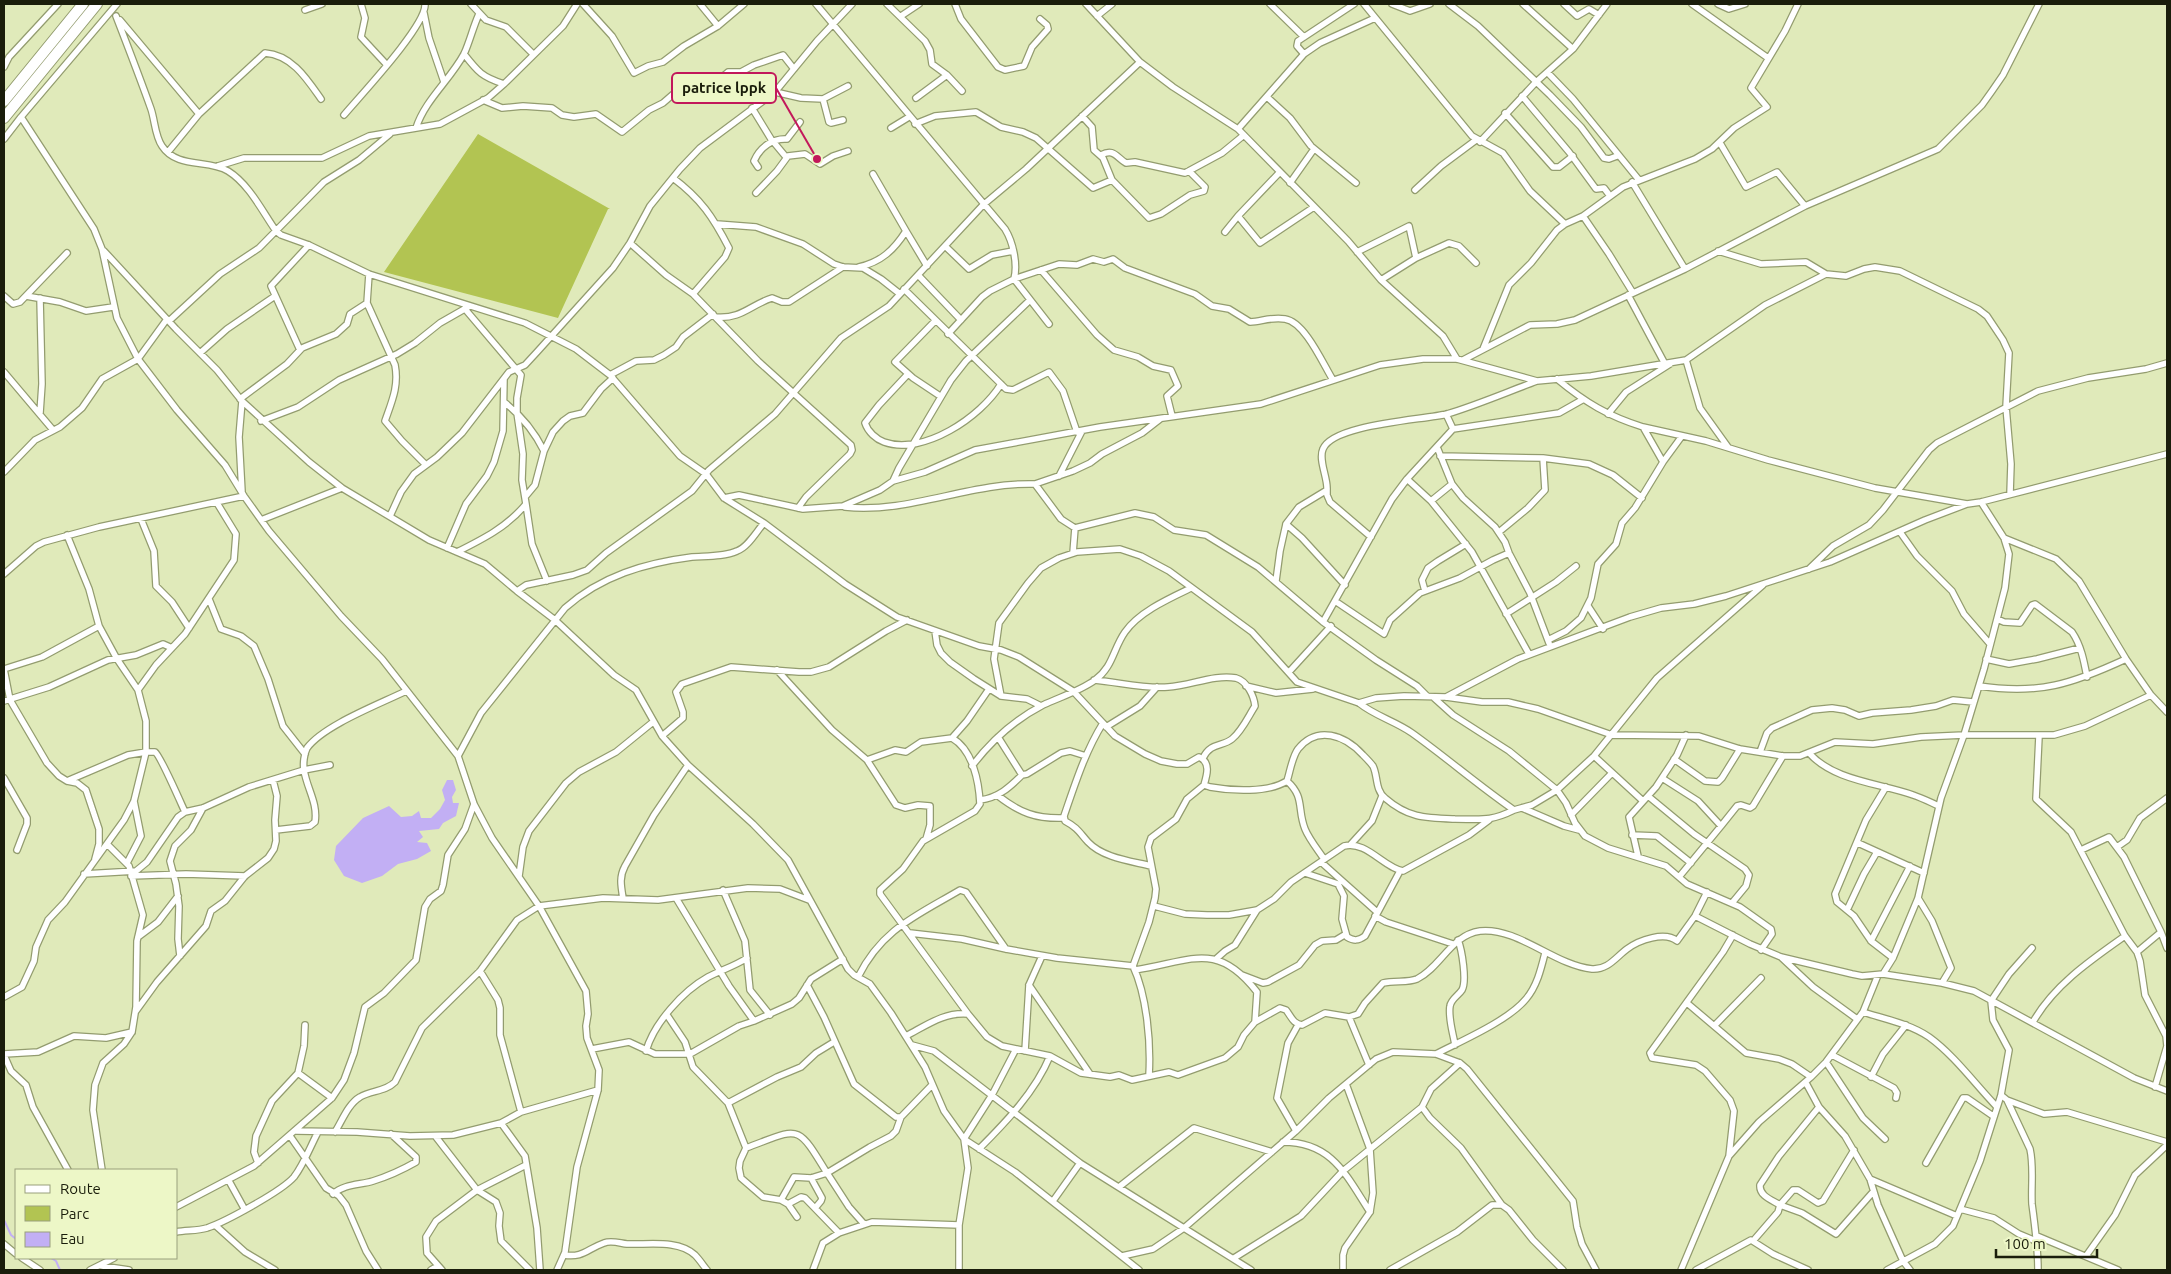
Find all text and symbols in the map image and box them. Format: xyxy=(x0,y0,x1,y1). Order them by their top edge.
callout: patrice lppk xyxy=(672,73,776,103)
text: patrice lppk xyxy=(682,79,767,96)
legend xyxy=(15,1169,178,1259)
text: Route xyxy=(60,1180,101,1197)
text: Parc xyxy=(60,1205,89,1222)
scale bar xyxy=(1996,1226,2097,1258)
text: Eau xyxy=(60,1230,85,1247)
text: 100 m xyxy=(2004,1235,2046,1252)

